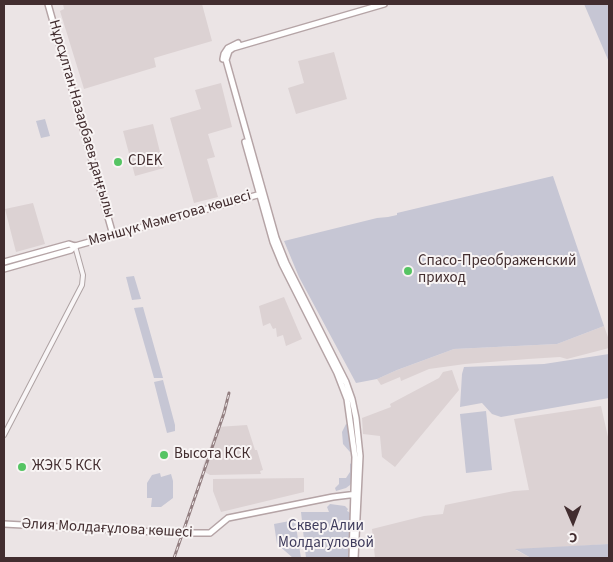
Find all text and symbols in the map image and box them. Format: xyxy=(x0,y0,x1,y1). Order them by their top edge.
street label: Нұрсұлтан Назарбаев даңғылы xyxy=(44,18,118,220)
place label: CDEK xyxy=(128,153,162,171)
marker: CDEK xyxy=(112,156,124,168)
street label: Мәншүк Мәметова көшесі xyxy=(87,187,253,251)
place label: Спасо-Преображенский приход xyxy=(418,253,576,288)
marker: Спасо-Преображенский приход xyxy=(402,265,414,277)
place label: Высота КСК xyxy=(174,446,250,464)
marker: Высота КСК xyxy=(158,449,170,461)
place label: ЖЭК 5 КСК xyxy=(32,458,101,476)
marker: ЖЭК 5 КСК xyxy=(16,461,28,473)
north arrow xyxy=(548,497,598,547)
street label: Әлия Молдағұлова көшесі xyxy=(21,516,193,542)
park label: Сквер Алии Молдагуловой xyxy=(278,518,374,553)
text: С xyxy=(569,527,578,547)

